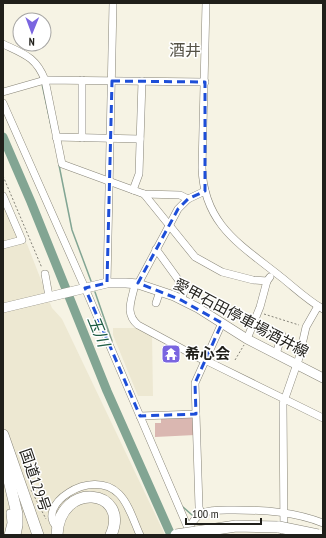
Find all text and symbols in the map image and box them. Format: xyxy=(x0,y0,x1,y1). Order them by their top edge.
north arrow xyxy=(12,12,52,52)
text: N xyxy=(29,35,35,49)
district label: 酒井 xyxy=(169,40,201,60)
street label: 愛甲石田停車場酒井線 xyxy=(171,274,312,361)
water label: 玉川 xyxy=(84,312,115,351)
temple icon: 希心会 xyxy=(160,343,182,365)
place label: 希心会 xyxy=(185,344,230,363)
street label: 国道129号 xyxy=(16,446,55,514)
scale bar xyxy=(186,500,261,526)
text: 100 m xyxy=(192,506,219,521)

